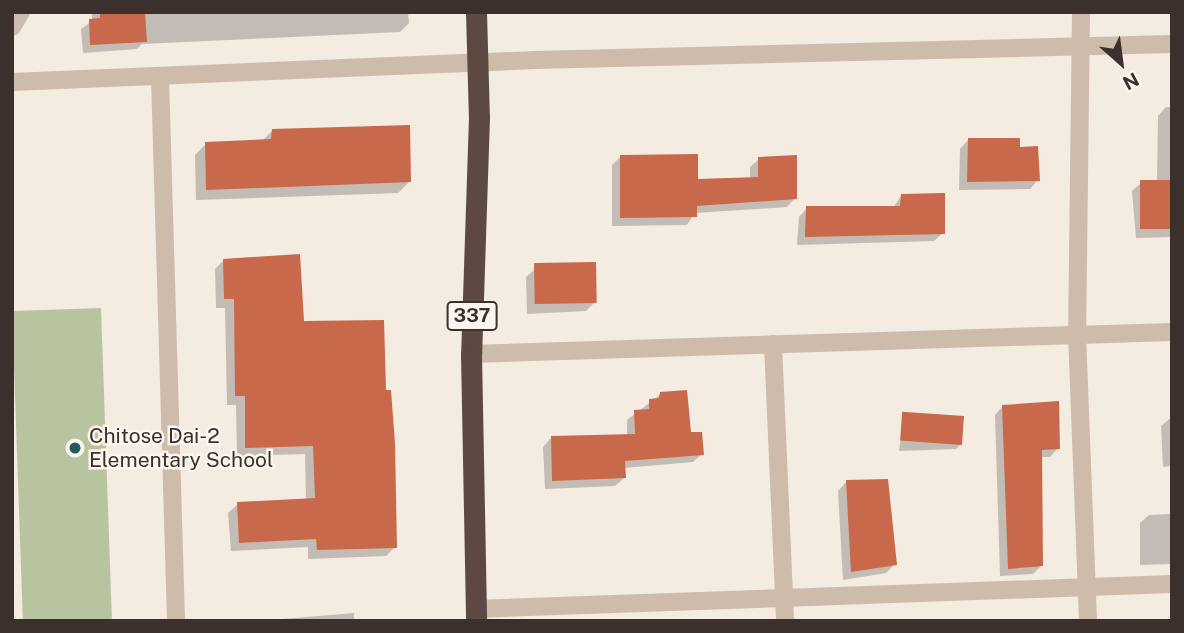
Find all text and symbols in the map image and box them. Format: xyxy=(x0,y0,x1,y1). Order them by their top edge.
north arrow xyxy=(1086,28,1156,98)
text: N xyxy=(1119,68,1143,95)
road number: 337 xyxy=(446,300,498,332)
place label: Chitose Dai-2 Elementary School xyxy=(89,423,273,473)
marker: Chitose Dai-2 Elementary School xyxy=(67,440,83,456)

